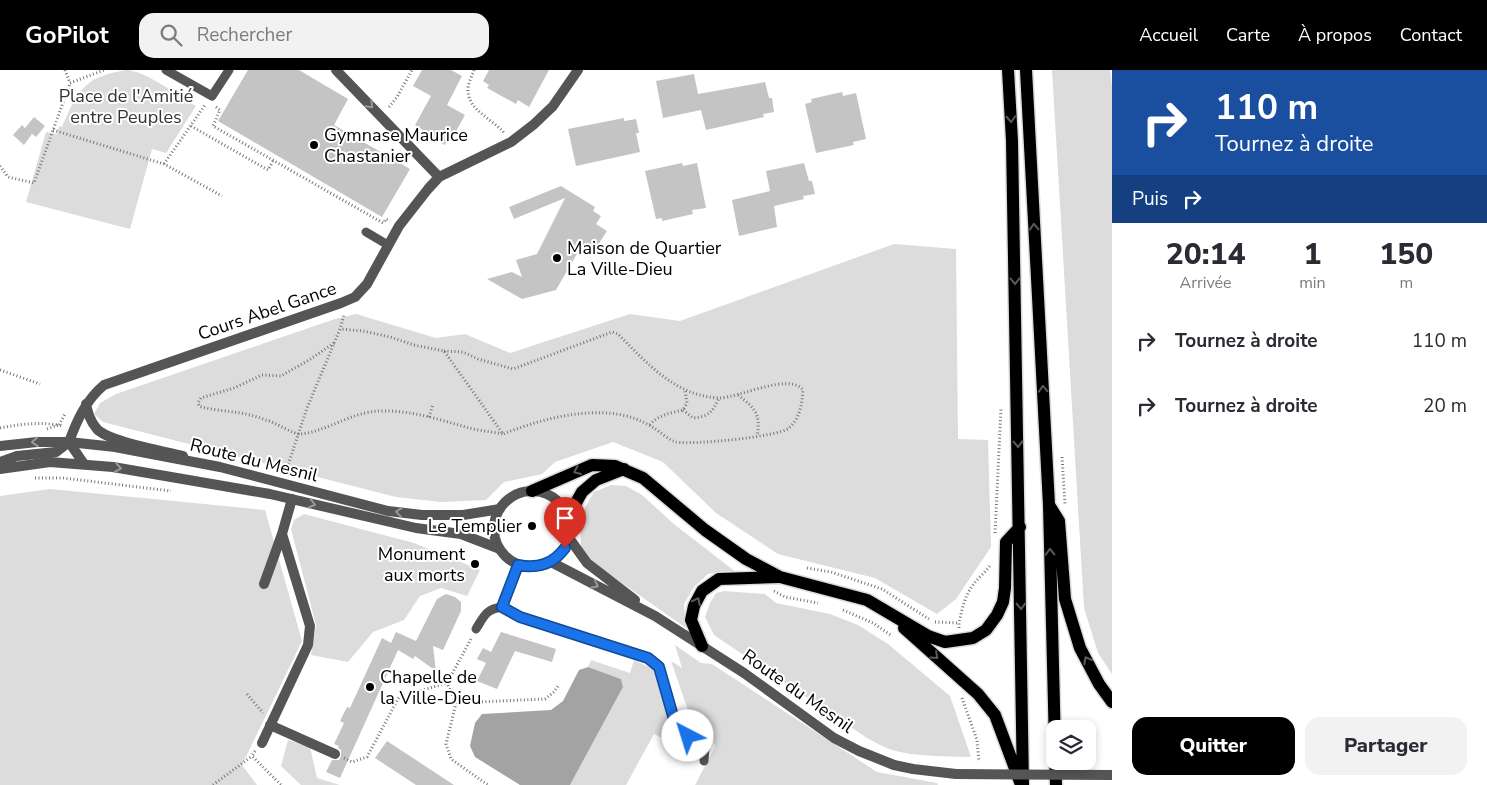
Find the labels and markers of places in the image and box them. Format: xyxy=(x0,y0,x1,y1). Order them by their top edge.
place label: Gymnase Maurice Chastanier xyxy=(324,123,468,168)
marker: Gymnase Maurice Chastanier xyxy=(308,139,320,151)
place label: Maison de Quartier La Ville-Dieu xyxy=(567,236,722,281)
marker: Maison de Quartier La Ville-Dieu xyxy=(551,252,563,264)
pin xyxy=(544,497,586,548)
place label: Le Templier xyxy=(428,514,523,538)
marker: Le Templier xyxy=(526,520,538,532)
place label: Monument aux morts xyxy=(378,542,466,587)
marker: Monument aux morts xyxy=(469,558,481,570)
place label: Chapelle de la Ville-Dieu xyxy=(380,665,481,710)
marker: Chapelle de la Ville-Dieu xyxy=(364,681,376,693)

